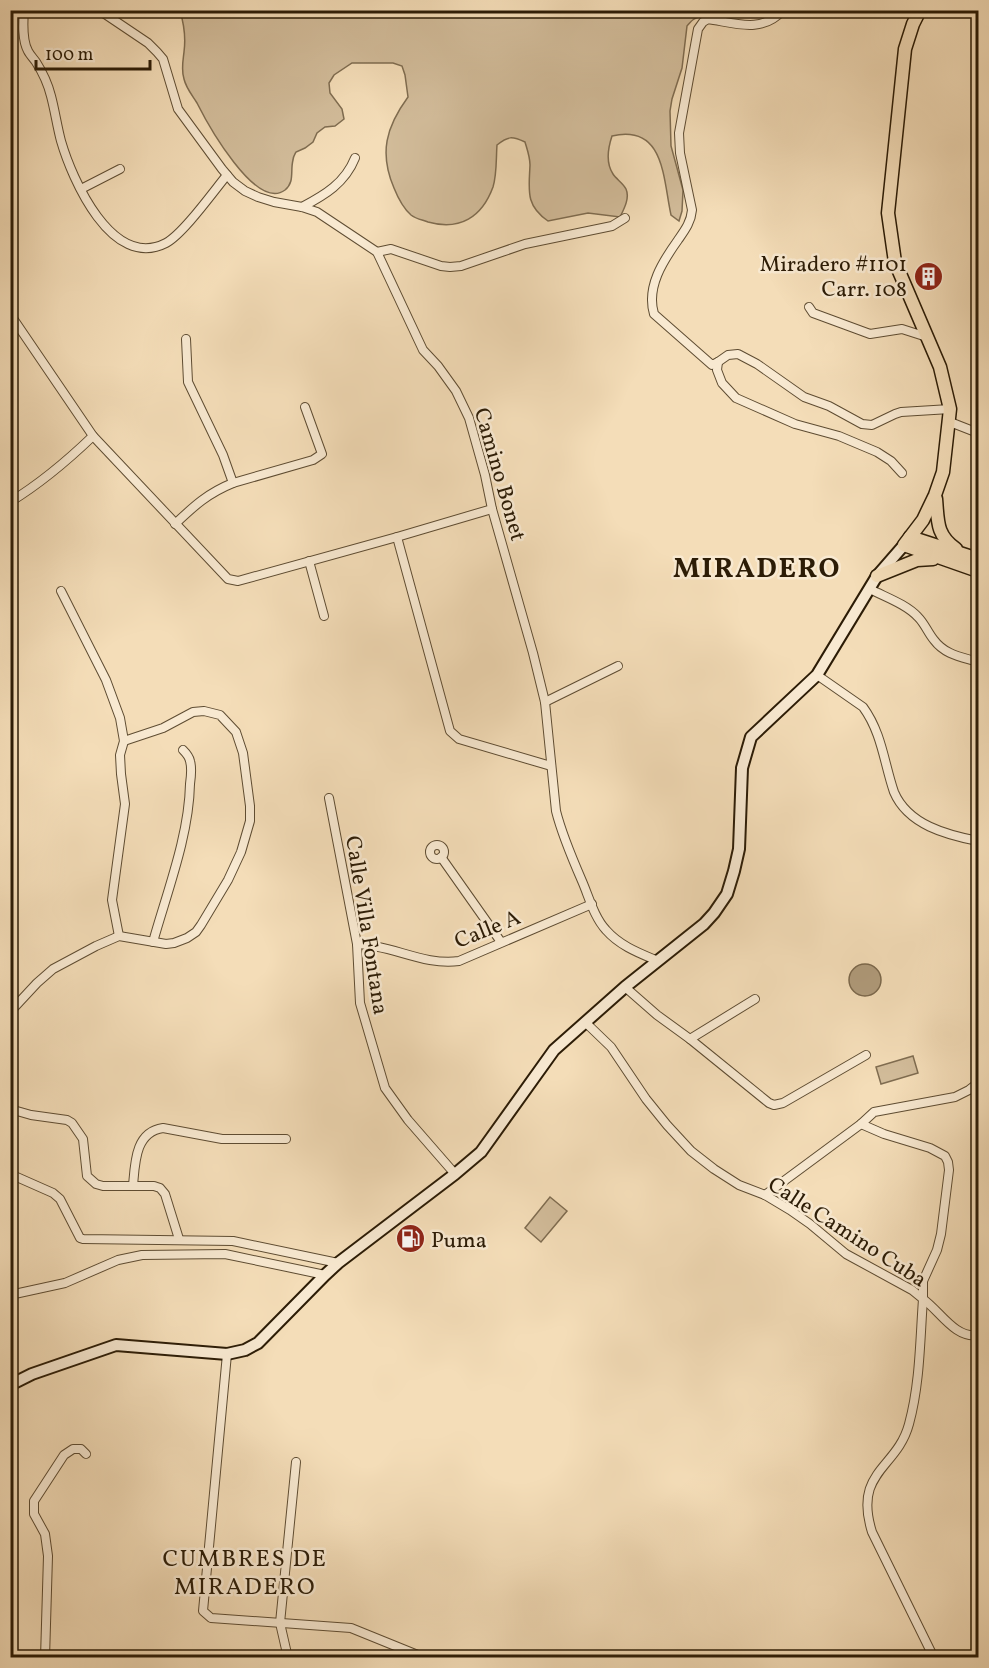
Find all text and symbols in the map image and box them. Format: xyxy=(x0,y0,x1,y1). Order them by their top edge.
scale bar xyxy=(36,33,150,71)
text: 100 m xyxy=(45,43,94,68)
place label: Miradero #1101 Carr. 108 xyxy=(760,250,907,306)
building icon: Miradero #1101 Carr. 108 xyxy=(912,260,944,292)
street label: Camino Bonet xyxy=(465,404,533,545)
district label: MIRADERO xyxy=(673,550,841,589)
street label: Calle Villa Fontana xyxy=(336,834,395,1017)
street label: Calle A xyxy=(450,903,526,958)
street label: Calle Camino Cuba xyxy=(761,1170,932,1296)
fuel station icon: Puma xyxy=(394,1223,426,1255)
place label: Puma xyxy=(431,1226,487,1257)
district label: CUMBRES DE MIRADERO xyxy=(163,1543,328,1605)

